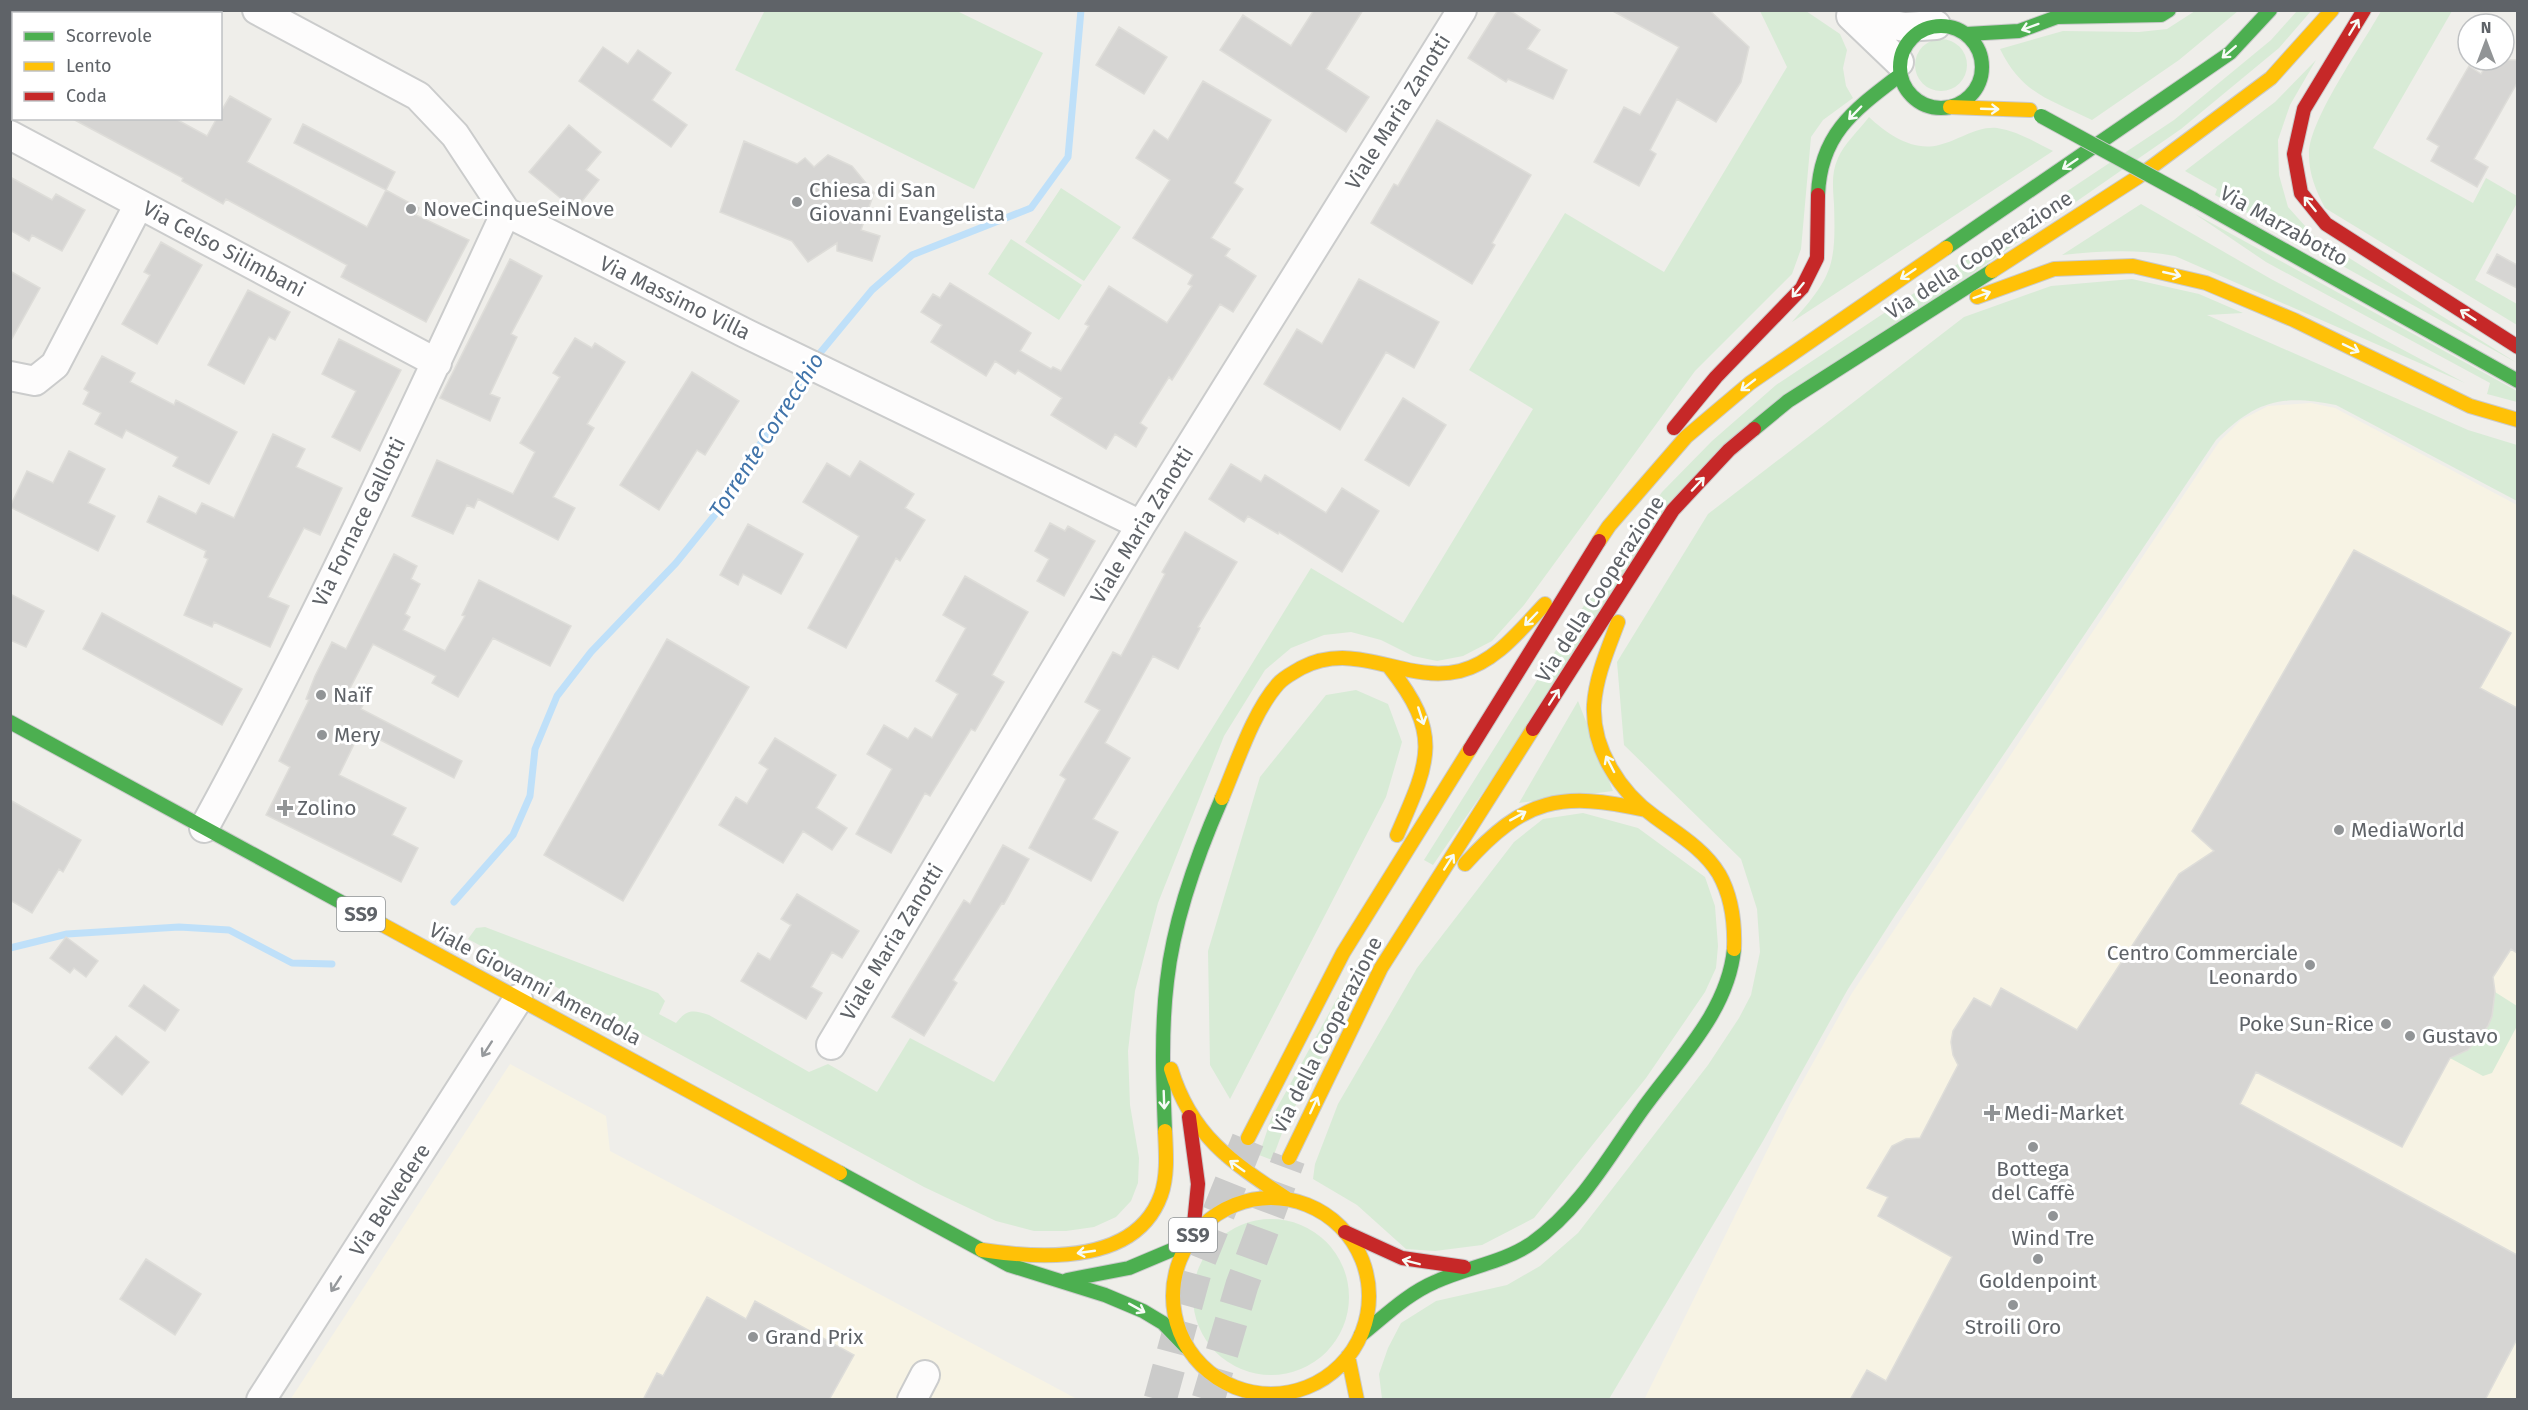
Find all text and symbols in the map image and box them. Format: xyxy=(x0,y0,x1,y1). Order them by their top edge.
legend xyxy=(12,12,222,120)
north arrow xyxy=(2456,12,2516,72)
text: N xyxy=(2481,18,2491,37)
one-way arrow xyxy=(2348,19,2360,36)
one-way arrow xyxy=(2021,23,2040,34)
text: Scorrevole xyxy=(66,25,152,47)
street label: Viale Maria Zanotti xyxy=(1340,29,1456,195)
one-way arrow xyxy=(2222,45,2237,59)
text: Lento xyxy=(66,55,112,77)
text: Coda xyxy=(66,85,107,107)
one-way arrow xyxy=(1980,103,2000,114)
one-way arrow xyxy=(1848,105,1862,120)
one-way arrow xyxy=(2062,158,2078,170)
place label: Chiesa di San Giovanni Evangelista xyxy=(809,177,1005,227)
street label: Via Marzabotto xyxy=(2215,180,2353,272)
street label: Via della Cooperazione xyxy=(1881,185,2077,325)
street label: Via Celso Silimbani xyxy=(138,195,310,303)
marker: Chiesa di San Giovanni Evangelista xyxy=(790,195,804,209)
place label: NoveCinqueSeiNove xyxy=(423,196,614,222)
one-way arrow xyxy=(2303,196,2316,212)
marker: NoveCinqueSeiNove xyxy=(404,202,418,216)
street label: Via Massimo Villa xyxy=(595,250,755,346)
one-way arrow xyxy=(1900,267,1917,280)
one-way arrow xyxy=(2162,269,2181,281)
one-way arrow xyxy=(1792,282,1805,298)
one-way arrow xyxy=(1972,288,1991,299)
one-way arrow xyxy=(2460,309,2477,321)
one-way arrow xyxy=(2342,343,2360,355)
water label: Torrente Correcchio xyxy=(703,348,830,523)
one-way arrow xyxy=(1740,378,1756,391)
street label: Via Fornace Gallotti xyxy=(307,433,411,611)
street label: Viale Maria Zanotti xyxy=(1085,442,1199,608)
one-way arrow xyxy=(1691,476,1705,491)
street label: Via della Cooperazione xyxy=(1530,491,1670,687)
one-way arrow xyxy=(1523,611,1538,626)
place label: Naïf xyxy=(333,682,374,708)
marker: Naïf xyxy=(314,688,328,702)
one-way arrow xyxy=(1548,689,1560,706)
one-way arrow xyxy=(1416,706,1427,725)
place label: Mery xyxy=(334,722,381,748)
marker: Mery xyxy=(315,728,329,742)
one-way arrow xyxy=(1604,756,1615,774)
place label: Zolino xyxy=(297,795,356,821)
marker: Zolino xyxy=(278,801,292,815)
one-way arrow xyxy=(1509,810,1526,822)
place label: MediaWorld xyxy=(2351,817,2465,843)
marker: MediaWorld xyxy=(2332,823,2346,837)
one-way arrow xyxy=(1443,854,1455,871)
street label: Viale Maria Zanotti xyxy=(835,859,949,1025)
road number: SS9 xyxy=(337,897,385,931)
street label: Viale Giovanni Amendola xyxy=(424,917,646,1051)
street label: Via della Cooperazione xyxy=(1266,932,1388,1138)
place label: Centro Commerciale Leonardo xyxy=(2107,940,2298,990)
marker: Centro Commerciale Leonardo xyxy=(2303,958,2317,972)
place label: Poke Sun-Rice xyxy=(2238,1011,2374,1037)
marker: Poke Sun-Rice xyxy=(2379,1017,2393,1031)
place label: Gustavo xyxy=(2422,1023,2498,1049)
marker: Gustavo xyxy=(2403,1029,2417,1043)
one-way arrow xyxy=(481,1040,493,1057)
one-way arrow xyxy=(1158,1089,1169,1109)
one-way arrow xyxy=(1308,1097,1320,1115)
place label: Medi-Market xyxy=(2004,1100,2125,1126)
marker: Medi-Market xyxy=(1985,1106,1999,1120)
street label: Via Belvedere xyxy=(344,1139,436,1261)
marker: Bottega del Caffè xyxy=(2026,1140,2040,1154)
place label: Bottega del Caffè xyxy=(1991,1156,2075,1206)
one-way arrow xyxy=(1229,1160,1246,1172)
marker: Wind Tre xyxy=(2046,1209,2060,1223)
road number: SS9 xyxy=(1169,1218,1217,1252)
place label: Wind Tre xyxy=(2012,1225,2094,1251)
one-way arrow xyxy=(1076,1246,1096,1257)
marker: Goldenpoint xyxy=(2031,1252,2045,1266)
one-way arrow xyxy=(1402,1255,1421,1267)
place label: Goldenpoint xyxy=(1979,1268,2098,1294)
one-way arrow xyxy=(330,1275,342,1292)
marker: Stroili Oro xyxy=(2006,1298,2020,1312)
one-way arrow xyxy=(1128,1302,1145,1314)
place label: Stroili Oro xyxy=(1965,1314,2061,1340)
place label: Grand Prix xyxy=(765,1324,864,1350)
marker: Grand Prix xyxy=(746,1330,760,1344)

